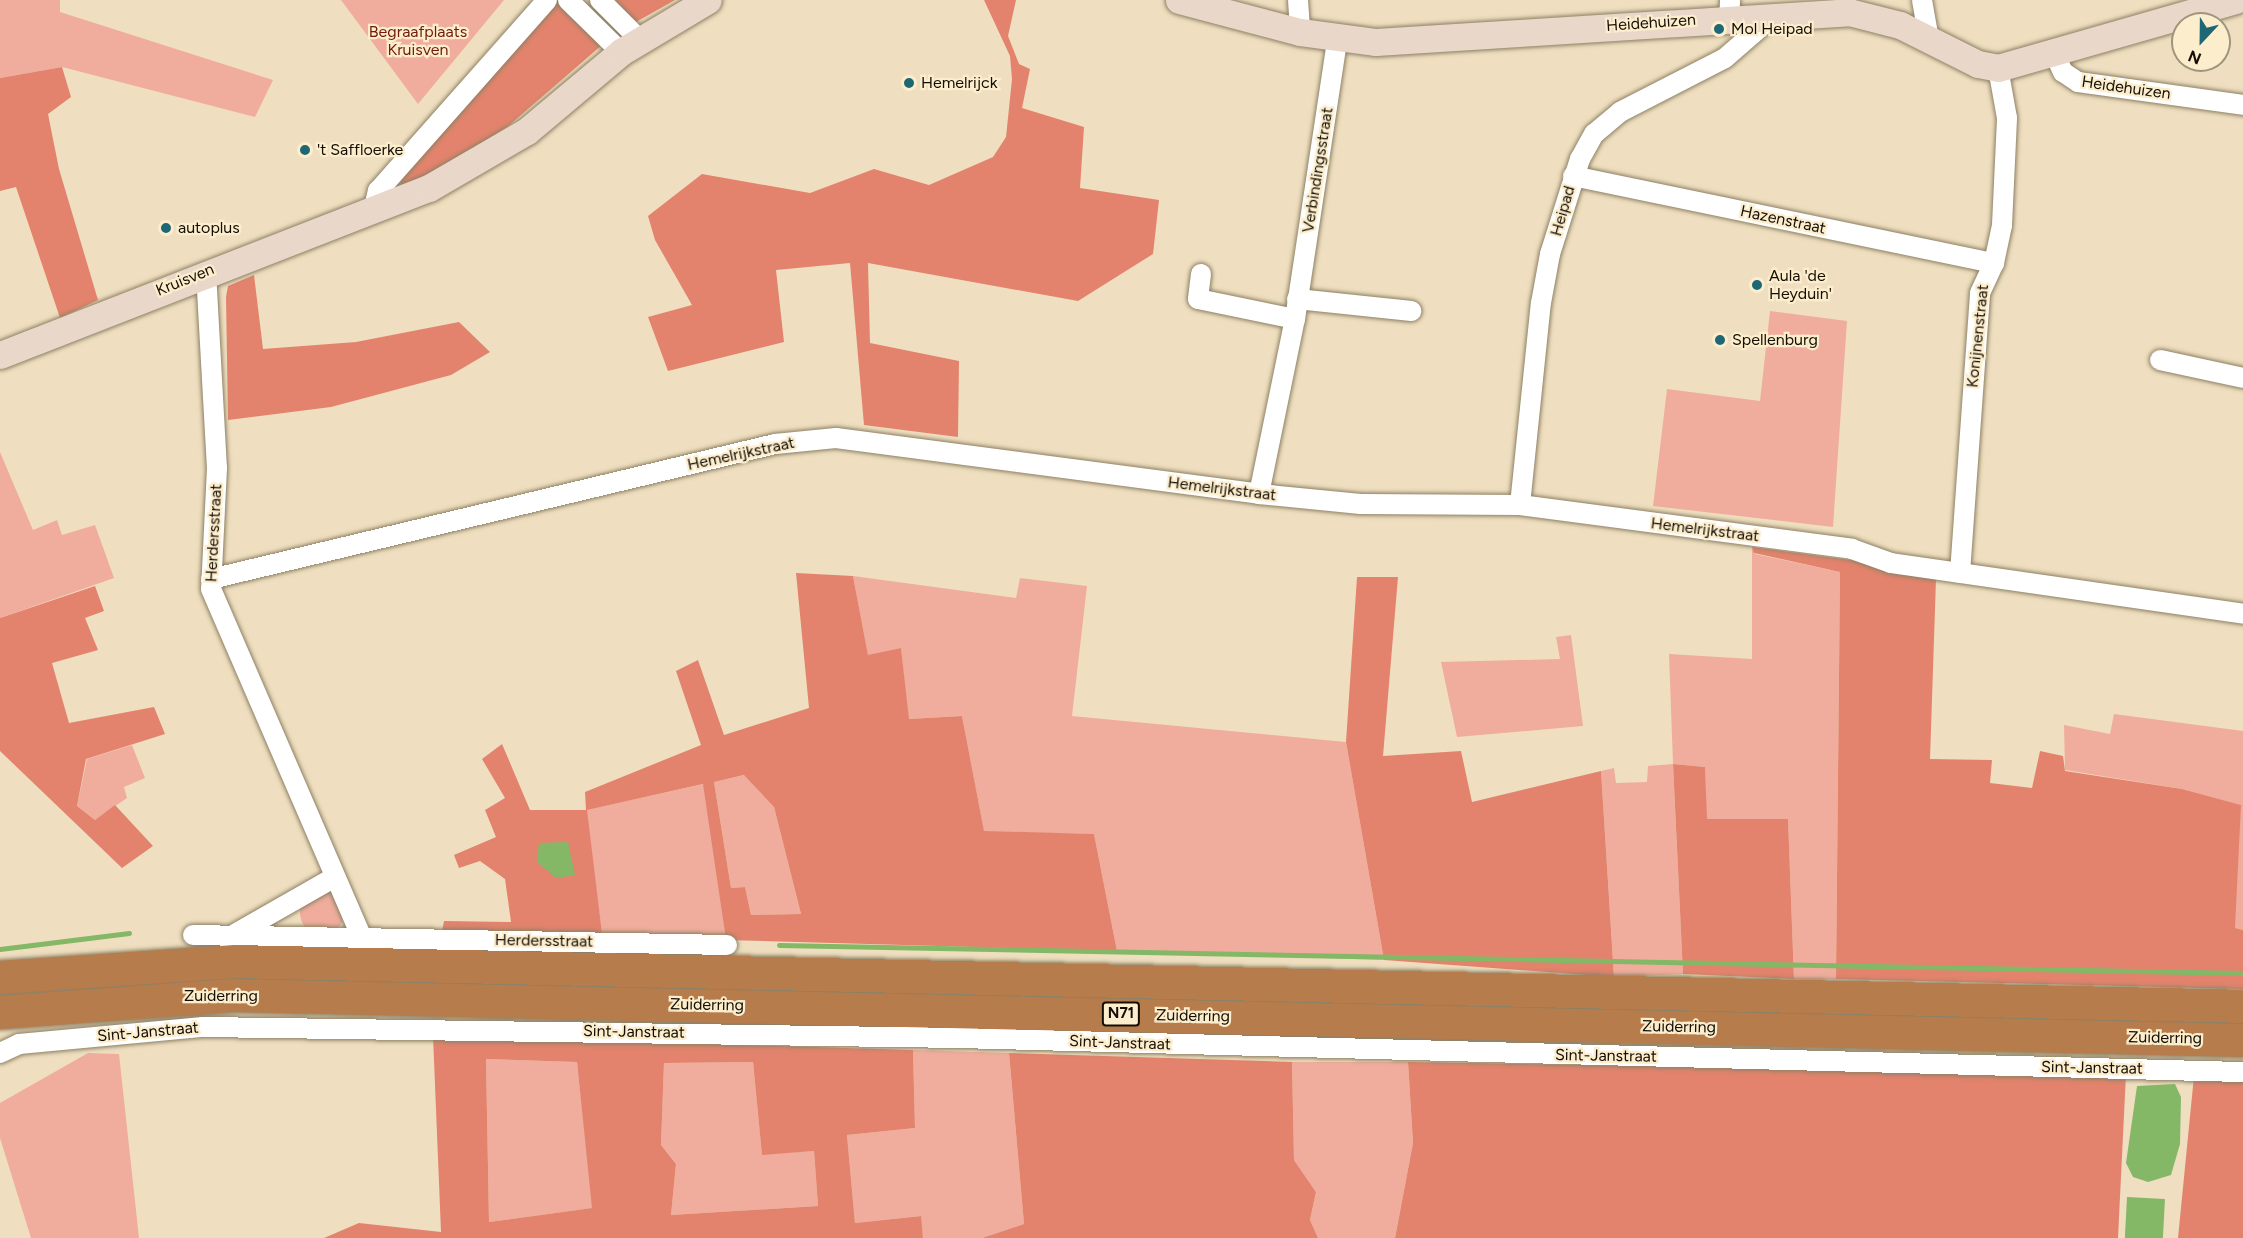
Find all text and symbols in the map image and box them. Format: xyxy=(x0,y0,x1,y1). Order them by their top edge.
street label: Heidehuizen xyxy=(1606,10,1696,36)
north arrow xyxy=(2171,12,2231,72)
place label: Mol Heipad xyxy=(1731,19,1813,39)
park label: Begraafplaats Kruisven xyxy=(369,22,467,60)
marker: Mol Heipad xyxy=(1712,22,1726,36)
text: N xyxy=(2186,46,2204,68)
street label: Heidehuizen xyxy=(2080,72,2172,104)
place label: Hemelrijck xyxy=(921,73,997,93)
marker: Hemelrijck xyxy=(902,76,916,90)
street label: Verbindingsstraat xyxy=(1299,106,1337,234)
place label: 't Saffloerke xyxy=(317,140,403,160)
marker: 't Saffloerke xyxy=(298,143,312,157)
street label: Heipad xyxy=(1547,184,1579,238)
street label: Hazenstraat xyxy=(1738,202,1828,238)
place label: autoplus xyxy=(178,218,240,238)
marker: autoplus xyxy=(159,221,173,235)
street label: Kruisven xyxy=(153,260,217,300)
place label: Aula 'de Heyduin' xyxy=(1769,266,1832,304)
marker: Aula 'de Heyduin' xyxy=(1750,278,1764,292)
street label: Konijnenstraat xyxy=(1963,283,1993,389)
place label: Spellenburg xyxy=(1732,330,1818,350)
marker: Spellenburg xyxy=(1713,333,1727,347)
street label: Hemelrijkstraat xyxy=(686,433,796,475)
street label: Hemelrijkstraat xyxy=(1167,473,1277,505)
street label: Herdersstraat xyxy=(202,483,226,583)
street label: Hemelrijkstraat xyxy=(1650,514,1760,546)
street label: Herdersstraat xyxy=(495,931,593,951)
street label: Zuiderring xyxy=(184,986,258,1006)
street label: Zuiderring xyxy=(670,995,744,1015)
road number: N71 xyxy=(1102,1002,1140,1026)
street label: Zuiderring xyxy=(1156,1006,1230,1026)
street label: Zuiderring xyxy=(1642,1017,1716,1037)
street label: Sint-Janstraat xyxy=(96,1018,200,1046)
street label: Sint-Janstraat xyxy=(583,1022,685,1042)
street label: Zuiderring xyxy=(2128,1028,2202,1048)
street label: Sint-Janstraat xyxy=(1069,1032,1171,1054)
street label: Sint-Janstraat xyxy=(1555,1046,1657,1066)
street label: Sint-Janstraat xyxy=(2041,1058,2143,1078)

